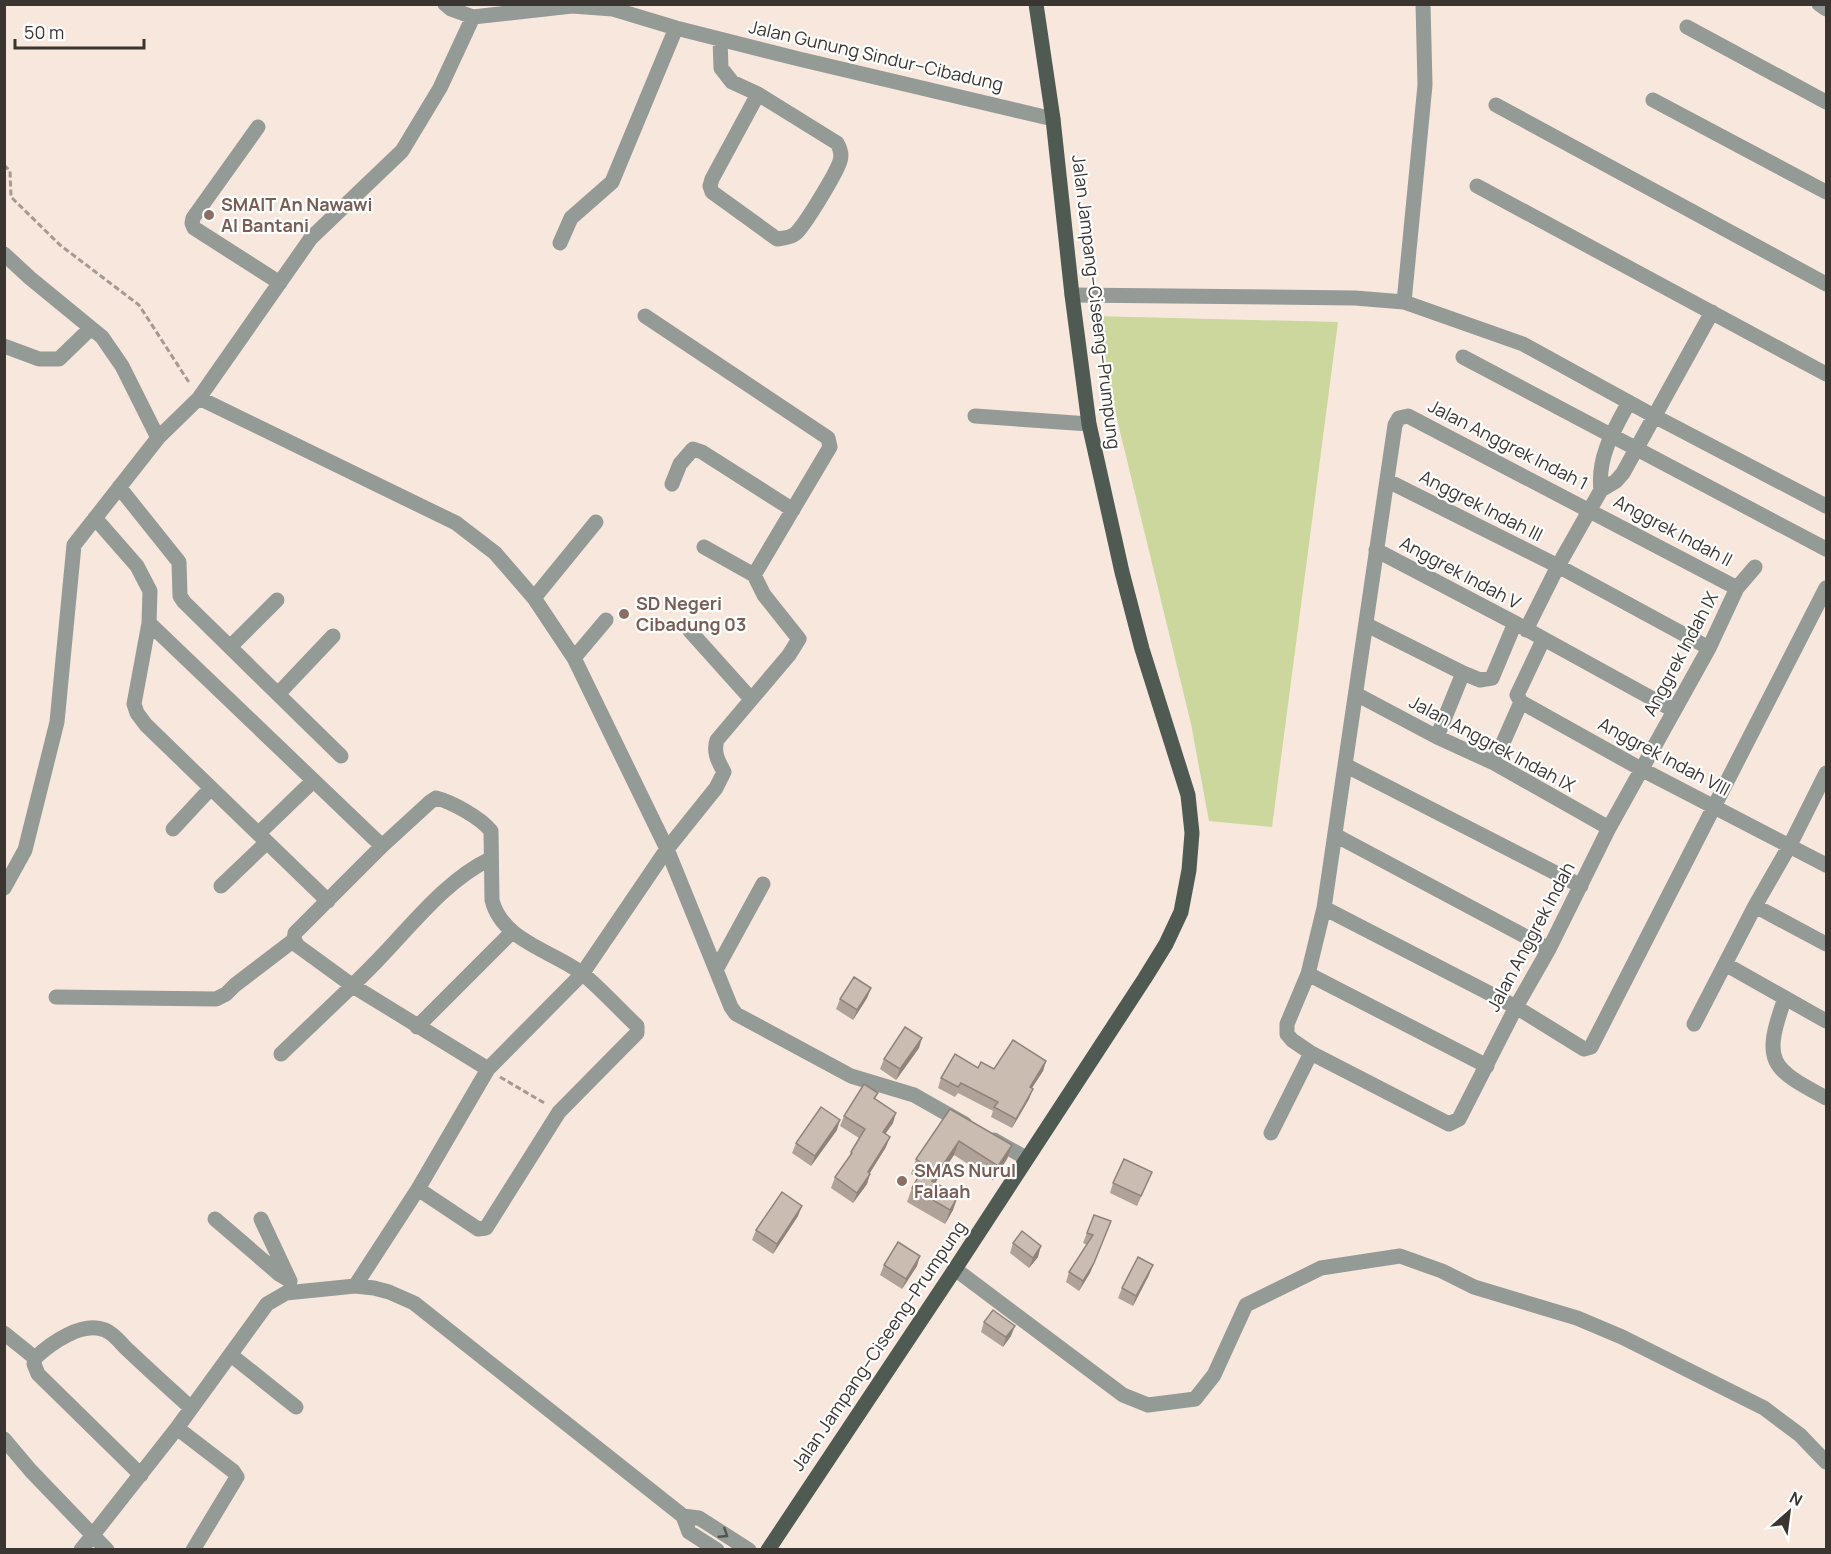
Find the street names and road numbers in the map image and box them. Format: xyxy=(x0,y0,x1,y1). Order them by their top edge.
street label: Jalan Gunung Sindur–Cibadung xyxy=(747,14,1006,96)
street label: Jalan Jampang–Ciseeng–Prumpung xyxy=(1067,153,1127,451)
street label: Jalan Anggrek Indah 1 xyxy=(1424,393,1592,495)
street label: Anggrek Indah III xyxy=(1416,464,1547,546)
street label: Anggrek Indah II xyxy=(1610,489,1737,571)
street label: Anggrek Indah V xyxy=(1396,530,1525,614)
street label: Anggrek Indah IX xyxy=(1637,587,1723,720)
street label: Jalan Anggrek Indah IX xyxy=(1405,689,1580,797)
street label: Anggrek Indah VIII xyxy=(1594,711,1735,801)
street label: Jalan Anggrek Indah xyxy=(1481,858,1580,1015)
street label: Jalan Jampang–Ciseeng–Prumpung xyxy=(785,1216,971,1475)

